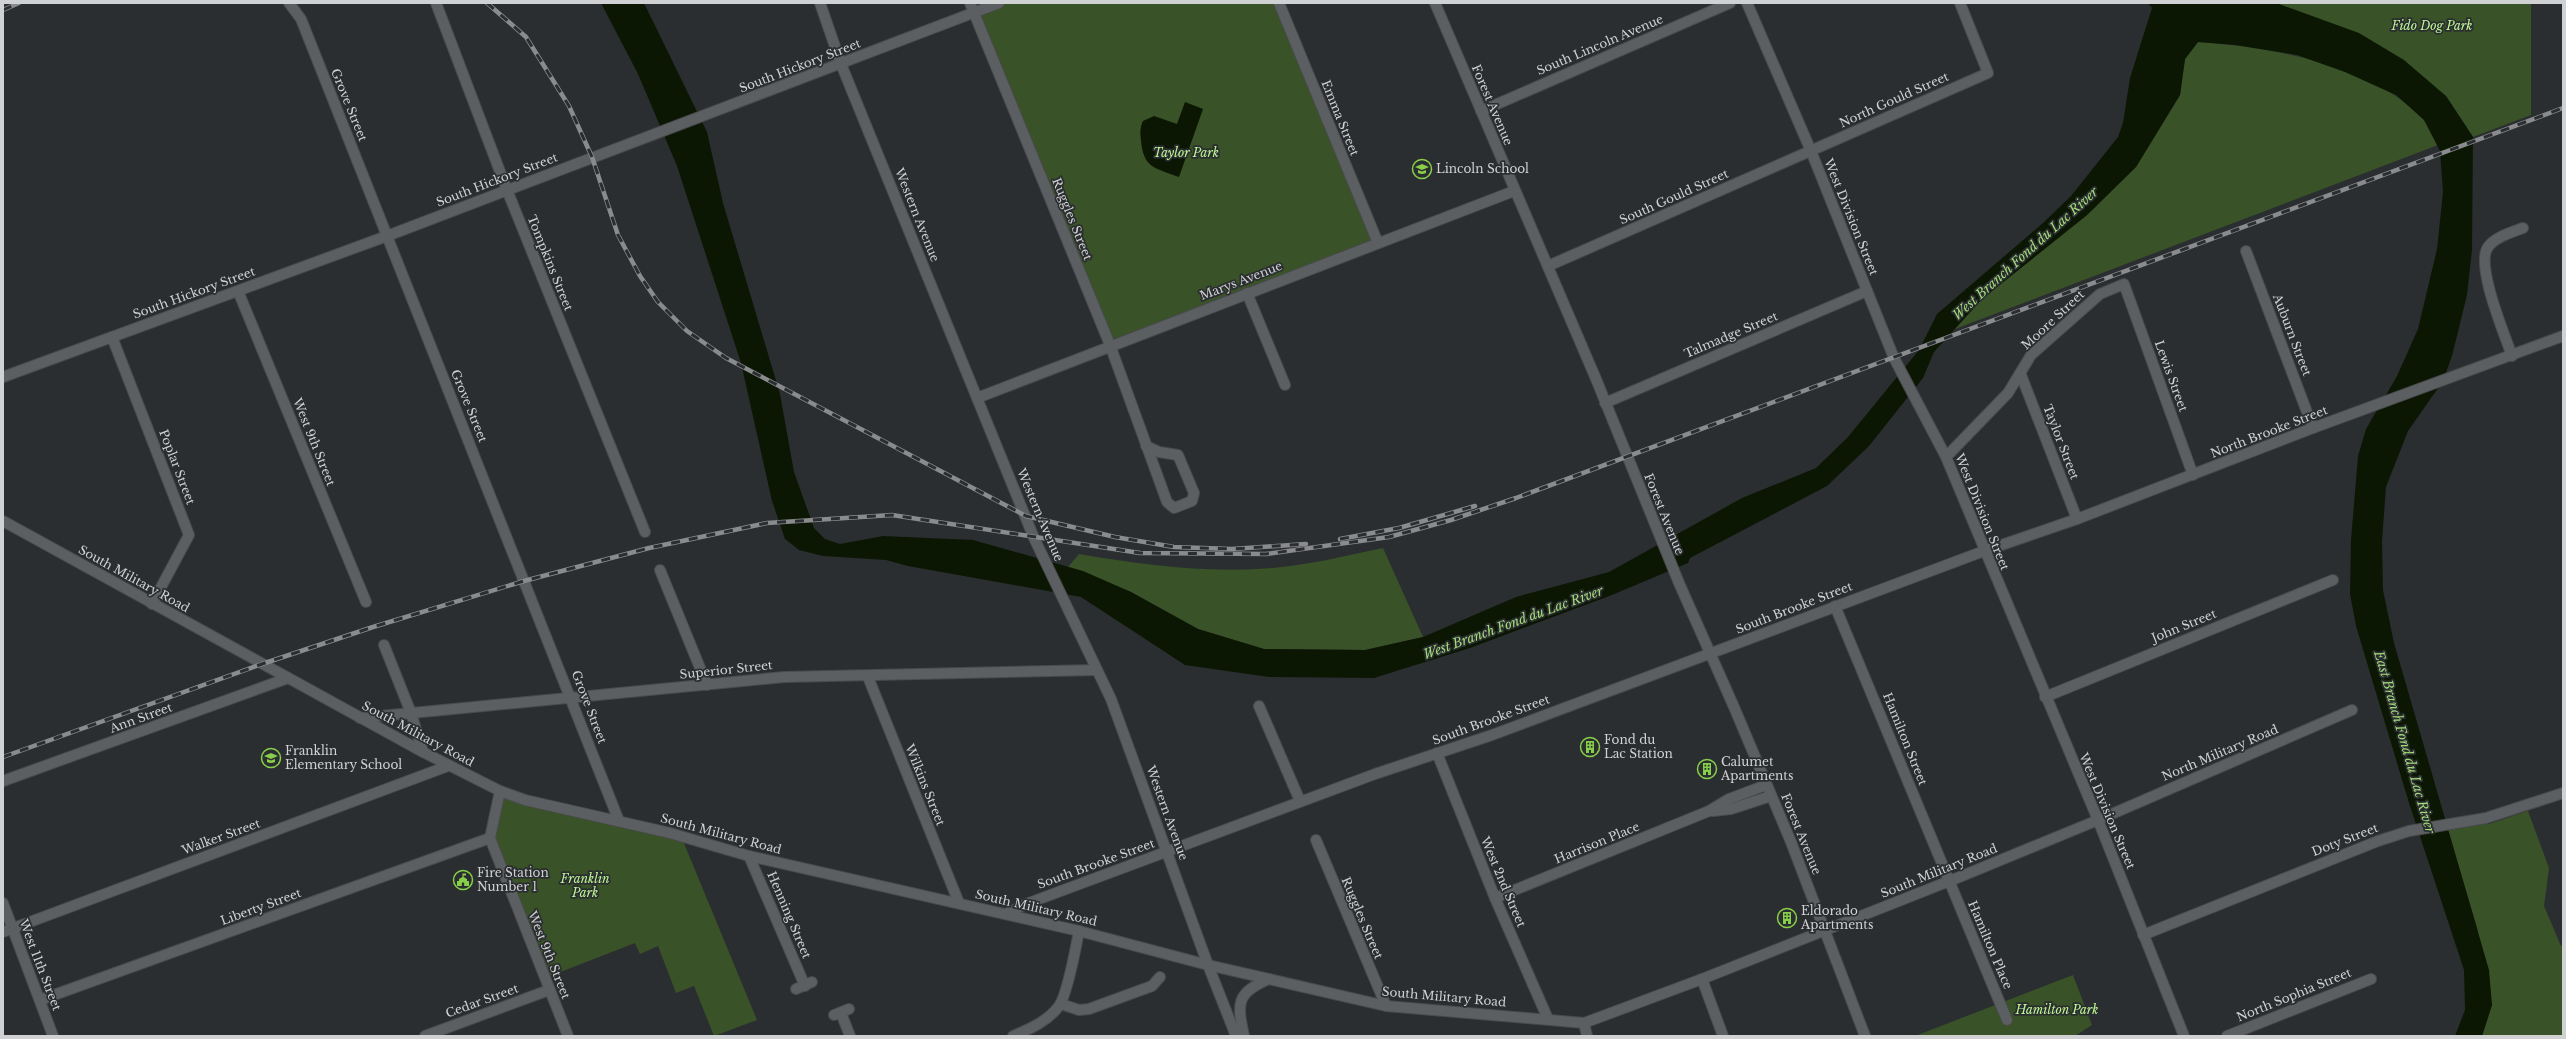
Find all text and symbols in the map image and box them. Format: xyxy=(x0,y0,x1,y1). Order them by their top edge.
street label: South Lincoln Avenue xyxy=(1534,11,1665,78)
park label: Fido Dog Park xyxy=(2390,18,2473,33)
street label: South Hickory Street xyxy=(737,35,863,96)
street label: Forest Avenue xyxy=(1469,62,1516,148)
street label: Grove Street xyxy=(328,66,371,144)
street label: North Gould Street xyxy=(1837,68,1951,130)
street label: Emma Street xyxy=(1318,78,1363,158)
park label: Taylor Park xyxy=(1153,145,1219,160)
street label: South Hickory Street xyxy=(434,149,560,210)
street label: West Division Street xyxy=(1821,155,1882,278)
school or university icon: Lincoln School xyxy=(1411,158,1433,180)
place label: Lincoln School xyxy=(1436,161,1529,176)
street label: Western Avenue xyxy=(891,165,943,264)
street label: South Gould Street xyxy=(1617,166,1731,227)
street label: Ruggles Street xyxy=(1049,175,1096,263)
water label: West Branch Fond du Lac River xyxy=(1949,183,2102,323)
street label: Tompkins Street xyxy=(524,213,577,313)
street label: Marys Avenue xyxy=(1197,258,1284,303)
street label: South Hickory Street xyxy=(131,263,257,322)
street label: Moore Street xyxy=(2018,286,2088,353)
street label: Auburn Street xyxy=(2270,291,2315,378)
street label: Talmadge Street xyxy=(1682,308,1780,361)
street label: Lewis Street xyxy=(2152,338,2191,414)
street label: Grove Street xyxy=(448,367,491,445)
street label: West 9th Street xyxy=(290,395,339,488)
street label: Taylor Street xyxy=(2040,402,2083,482)
street label: North Brooke Street xyxy=(2208,402,2330,461)
street label: Poplar Street xyxy=(156,427,199,507)
street label: West Division Street xyxy=(1952,450,2013,573)
street label: Western Avenue xyxy=(1014,465,1067,564)
street label: Forest Avenue xyxy=(1641,471,1688,557)
street label: South Military Road xyxy=(76,542,192,615)
street label: South Brooke Street xyxy=(1733,578,1855,637)
water label: West Branch Fond du Lac River xyxy=(1421,582,1606,663)
street label: John Street xyxy=(2147,606,2219,646)
water label: East Branch Fond du Lac River xyxy=(2370,648,2439,836)
street label: Superior Street xyxy=(679,657,774,682)
street label: Grove Street xyxy=(569,668,610,746)
street label: Hamilton Street xyxy=(1880,690,1931,788)
street label: South Brooke Street xyxy=(1430,691,1552,748)
street label: South Military Road xyxy=(360,698,477,769)
street label: Ann Street xyxy=(107,699,175,736)
street label: North Military Road xyxy=(2159,721,2280,784)
place label: Fond du Lac Station xyxy=(1604,732,1673,761)
building icon: Fond du Lac Station xyxy=(1579,736,1601,758)
street label: Wilkins Street xyxy=(902,741,949,828)
place label: Franklin Elementary School xyxy=(285,743,402,772)
school or university icon: Franklin Elementary School xyxy=(260,747,282,769)
street label: West Division Street xyxy=(2076,750,2139,872)
place label: Calumet Apartments xyxy=(1720,754,1793,783)
building icon: Calumet Apartments xyxy=(1696,758,1718,780)
street label: Western Avenue xyxy=(1143,763,1192,862)
street label: Forest Avenue xyxy=(1778,791,1825,877)
street label: South Military Road xyxy=(659,810,783,857)
street label: Walker Street xyxy=(179,815,263,858)
street label: Harrison Place xyxy=(1552,819,1642,866)
street label: Doty Street xyxy=(2310,820,2381,859)
street label: West 2nd Street xyxy=(1477,833,1529,930)
street label: South Brooke Street xyxy=(1035,835,1157,892)
street label: South Military Road xyxy=(1878,840,1999,901)
place label: Fire Station Number 1 xyxy=(477,865,549,894)
public building icon: Fire Station Number 1 xyxy=(452,869,474,891)
street label: Henning Street xyxy=(764,869,815,961)
park label: Franklin Park xyxy=(559,871,610,900)
street label: Ruggles Street xyxy=(1338,875,1387,961)
street label: Liberty Street xyxy=(218,885,304,928)
street label: South Military Road xyxy=(974,886,1099,929)
street label: Hamilton Place xyxy=(1965,898,2016,991)
place label: Eldorado Apartments xyxy=(1800,903,1873,932)
building icon: Eldorado Apartments xyxy=(1776,907,1798,929)
street label: West 9th Street xyxy=(525,908,574,1001)
street label: West 11th Street xyxy=(16,916,65,1013)
street label: North Sophia Street xyxy=(2234,964,2354,1024)
street label: Cedar Street xyxy=(443,980,521,1021)
street label: South Military Road xyxy=(1381,984,1507,1009)
park label: Hamilton Park xyxy=(2014,1002,2099,1017)

